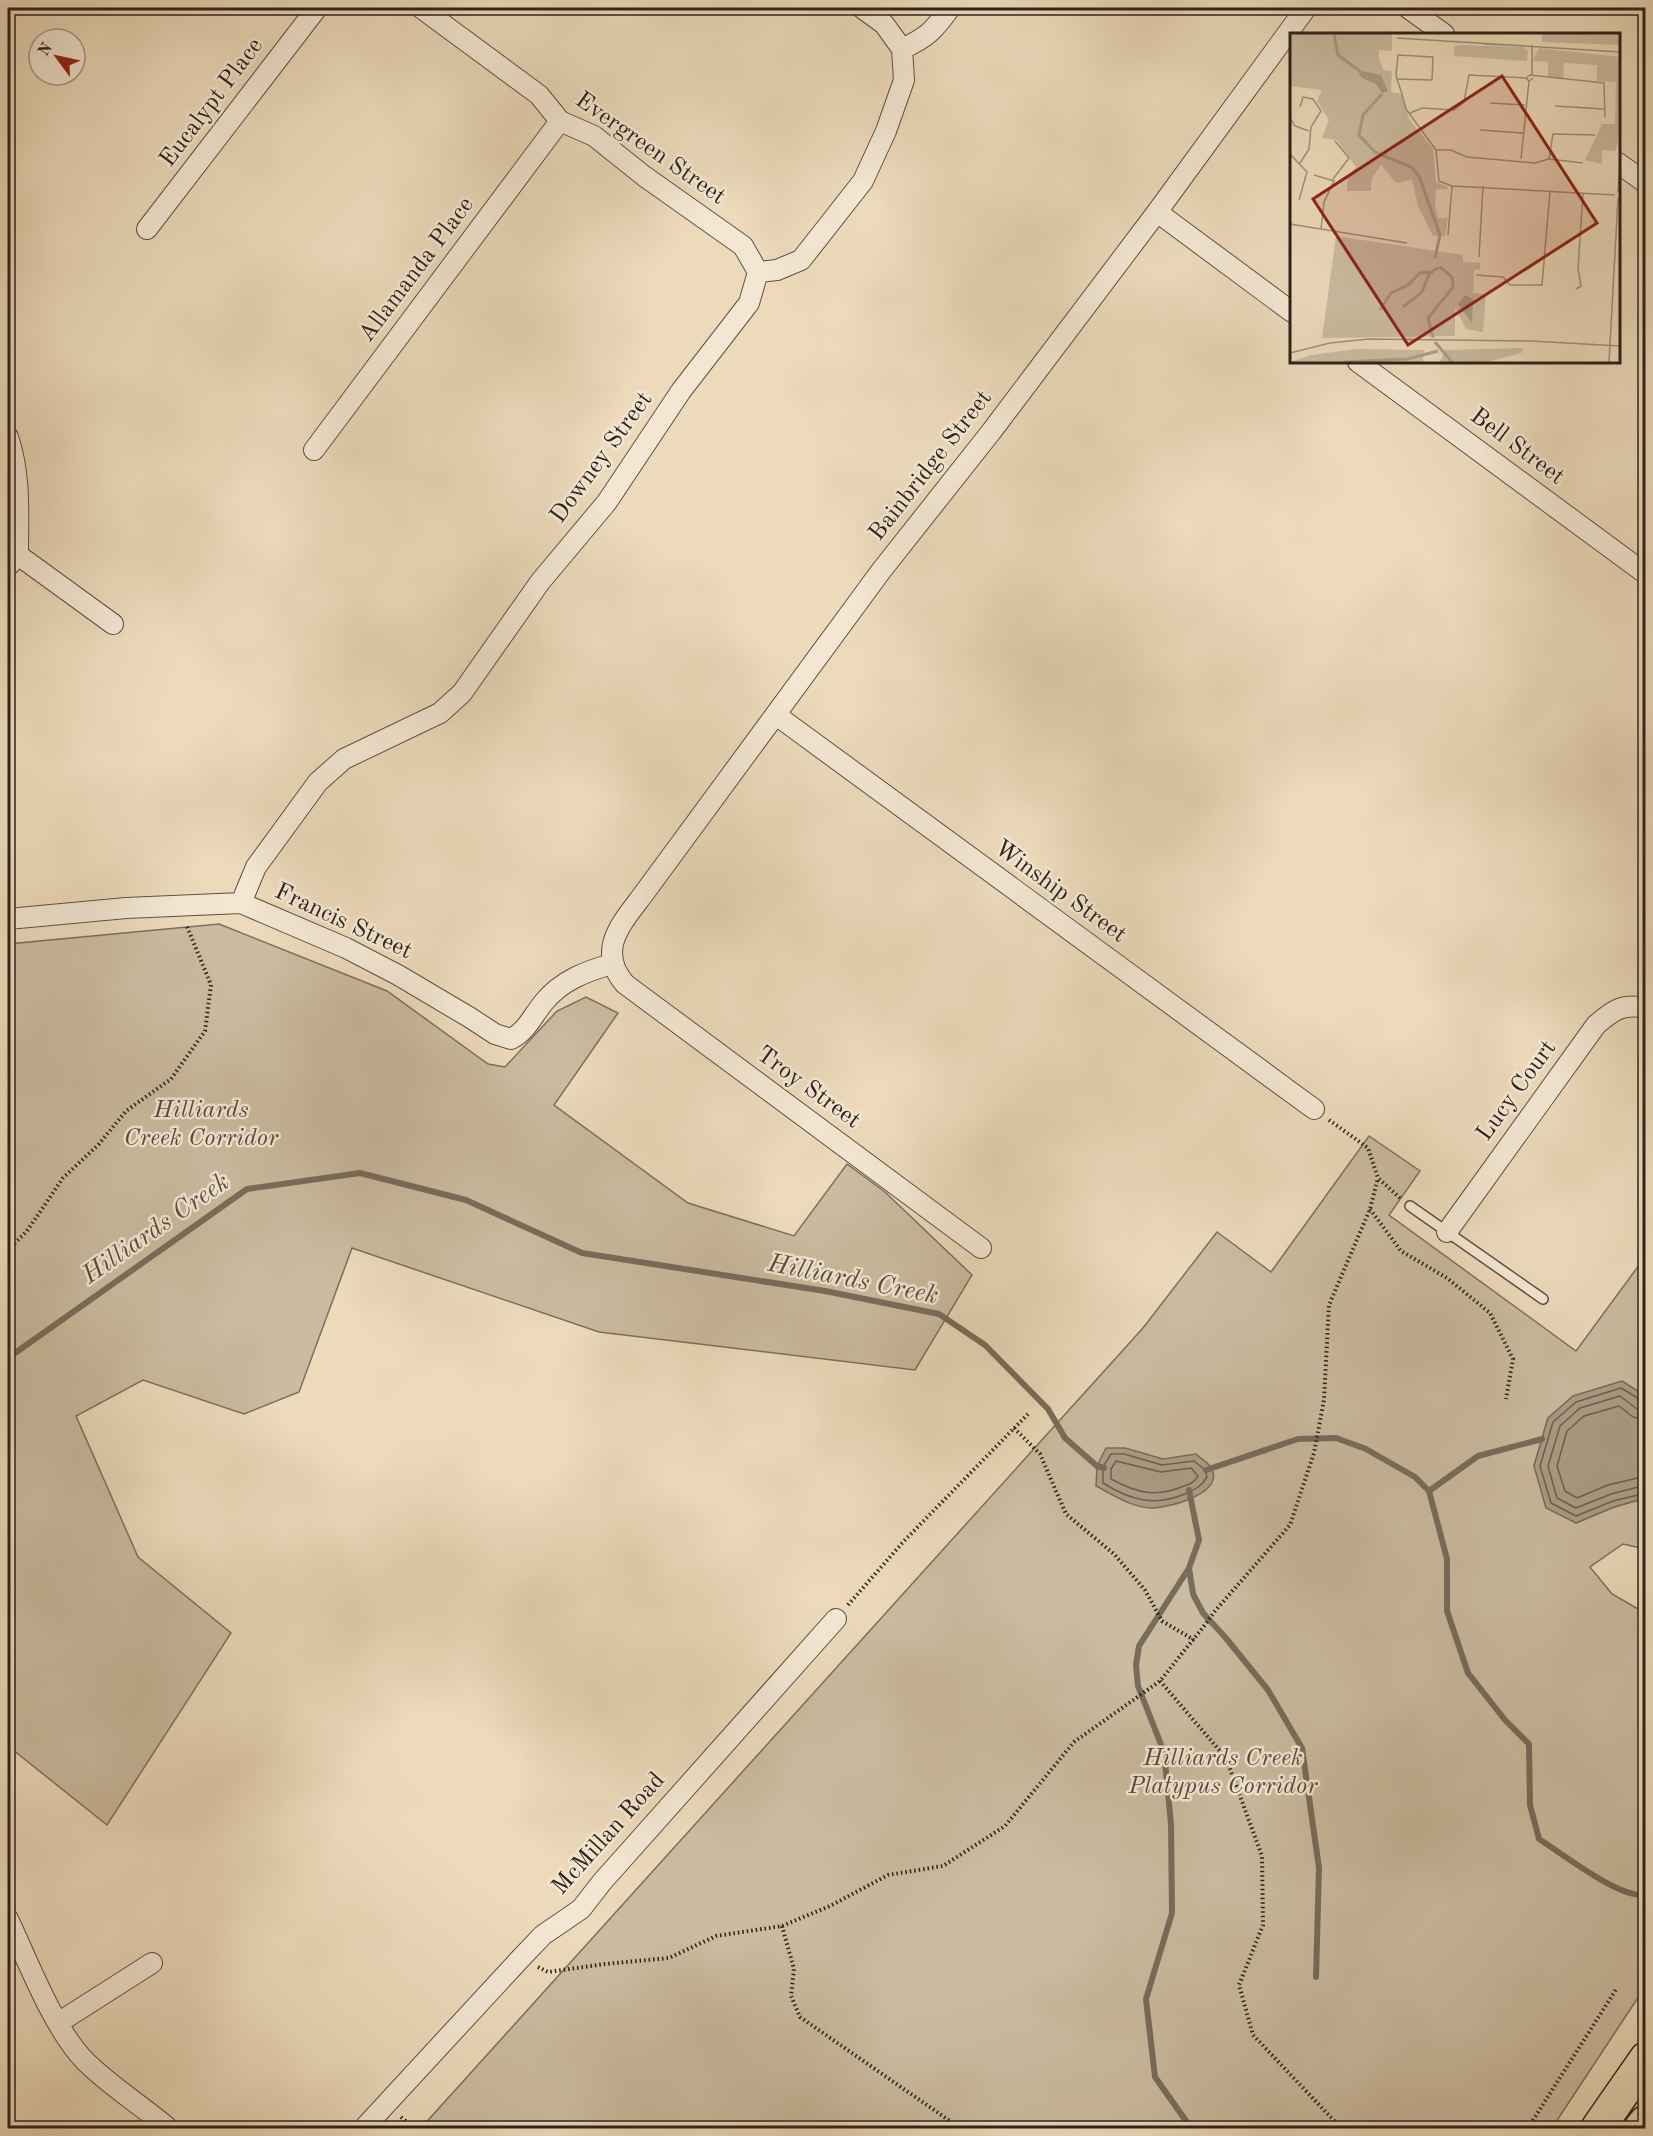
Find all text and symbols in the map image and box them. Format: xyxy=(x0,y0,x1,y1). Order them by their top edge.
north arrow xyxy=(27,27,87,87)
inset map xyxy=(1290,33,1620,363)
street label: Eucalypt Place xyxy=(156,34,268,172)
text: N xyxy=(36,40,57,59)
street label: Evergreen Street xyxy=(571,88,729,210)
street label: Allamanda Place xyxy=(355,193,479,347)
street label: Bainbridge Street xyxy=(865,386,997,546)
street label: Downey Street xyxy=(546,388,658,528)
street label: Bell Street xyxy=(1465,404,1569,490)
street label: Winship Street xyxy=(990,836,1130,948)
street label: Francis Street xyxy=(271,880,415,964)
street label: Lucy Court xyxy=(1473,1036,1561,1146)
street label: Troy Street xyxy=(752,1042,864,1134)
park label: Hilliards Creek Corridor xyxy=(124,1099,279,1151)
water label: Hilliards Creek xyxy=(77,1169,234,1290)
water label: Hilliards Creek xyxy=(765,1251,940,1309)
park label: Hilliards Creek Platypus Corridor xyxy=(1128,1747,1318,1799)
street label: McMillan Road xyxy=(548,1768,670,1900)

